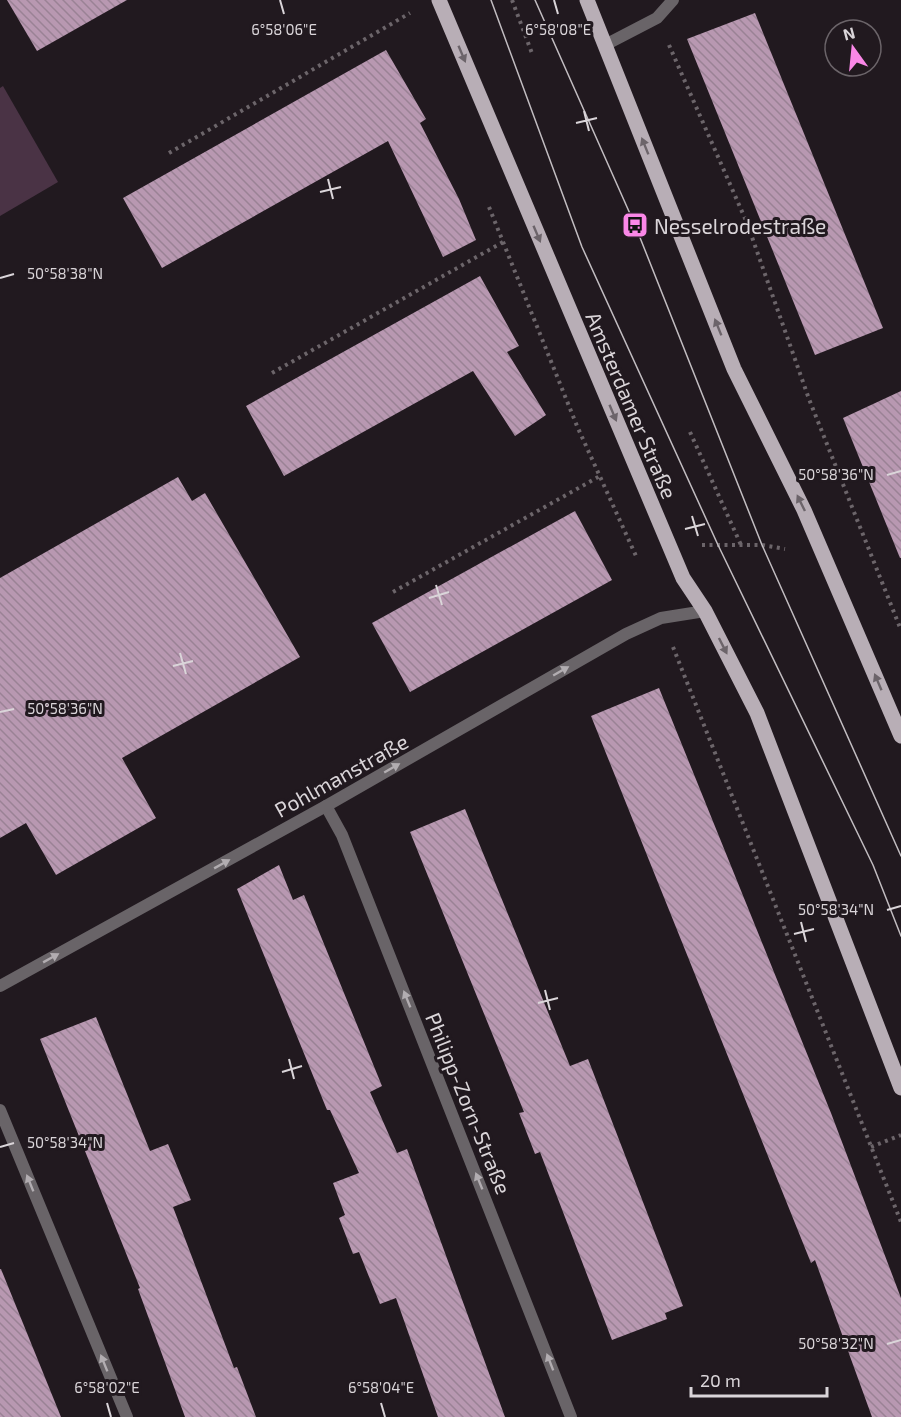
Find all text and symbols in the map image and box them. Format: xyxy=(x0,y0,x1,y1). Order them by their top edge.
north arrow xyxy=(823,18,883,78)
text: 6°58'06"E xyxy=(251,20,317,38)
text: 6°58'08"E xyxy=(525,20,591,38)
text: N xyxy=(841,22,857,44)
one-way arrow xyxy=(458,45,467,63)
one-way arrow xyxy=(640,137,649,155)
bus stop icon: Nesselrodestraße xyxy=(620,210,650,240)
place label: Nesselrodestraße xyxy=(654,213,826,238)
one-way arrow xyxy=(533,225,542,242)
text: 50°58'38"N xyxy=(27,264,103,282)
street label: Amsterdamer Straße xyxy=(581,308,683,502)
one-way arrow xyxy=(712,318,722,336)
one-way arrow xyxy=(608,405,618,423)
text: 50°58'36"N xyxy=(798,465,874,483)
one-way arrow xyxy=(796,494,806,512)
one-way arrow xyxy=(718,637,728,655)
one-way arrow xyxy=(553,667,570,677)
one-way arrow xyxy=(873,673,882,691)
text: 50°58'36"N xyxy=(27,699,103,717)
street label: Pohlmanstraße xyxy=(270,728,412,822)
one-way arrow xyxy=(384,763,400,774)
one-way arrow xyxy=(214,858,230,869)
text: 50°58'34"N xyxy=(798,900,874,918)
one-way arrow xyxy=(43,953,60,963)
one-way arrow xyxy=(402,990,412,1008)
street label: Philipp-Zorn-Straße xyxy=(421,1009,517,1197)
text: 50°58'34"N xyxy=(27,1133,103,1151)
one-way arrow xyxy=(473,1172,483,1190)
one-way arrow xyxy=(25,1173,35,1191)
text: 50°58'32"N xyxy=(798,1334,874,1352)
one-way arrow xyxy=(545,1353,554,1371)
one-way arrow xyxy=(99,1354,108,1372)
scale bar xyxy=(691,1360,828,1398)
text: 20 m xyxy=(700,1369,741,1391)
text: 6°58'02"E xyxy=(74,1378,140,1396)
text: 6°58'04"E xyxy=(348,1378,414,1396)

